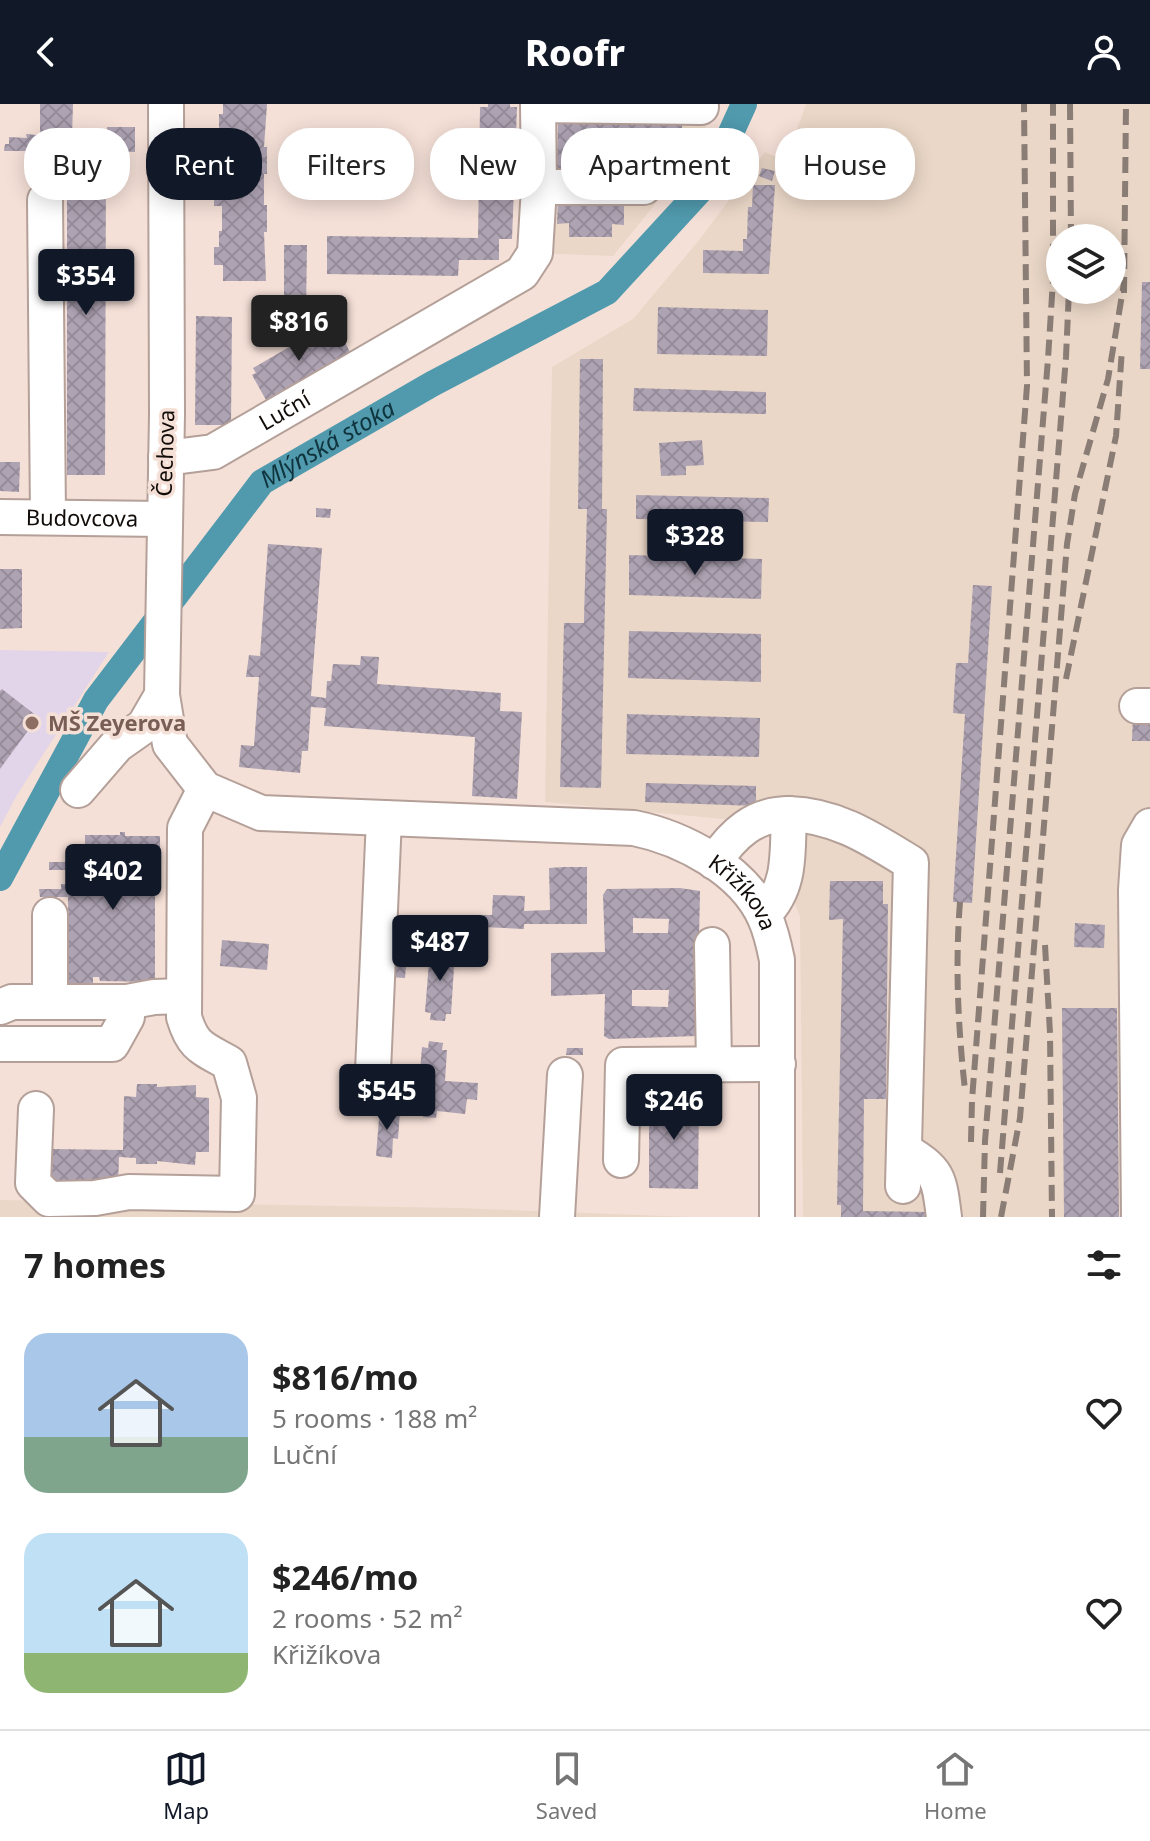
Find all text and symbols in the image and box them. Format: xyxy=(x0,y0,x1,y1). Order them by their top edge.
text: Roofr xyxy=(525,28,625,77)
icon: back xyxy=(24,30,68,74)
icon: person xyxy=(1082,30,1126,74)
chip: Buy xyxy=(24,128,130,200)
chip: Rent xyxy=(146,128,262,200)
chip: Filters xyxy=(278,128,414,200)
chip: New xyxy=(430,128,545,200)
chip: Apartment xyxy=(561,128,759,200)
chip: House xyxy=(775,128,915,200)
map controls xyxy=(1046,224,1126,304)
button: layers xyxy=(1046,224,1126,304)
pin: $354 xyxy=(39,249,133,317)
text: $354 xyxy=(56,257,116,293)
pin: $816 xyxy=(252,295,346,363)
text: $816 xyxy=(269,303,329,339)
street label: Luční xyxy=(253,382,316,436)
water label: Mlýnská stoka xyxy=(253,391,401,495)
street label: Čechova xyxy=(147,409,181,497)
street label: Budovcova xyxy=(26,501,138,533)
pin: $328 xyxy=(648,509,742,577)
text: $328 xyxy=(665,517,725,553)
place label: MŠ Zeyerova xyxy=(48,707,186,737)
marker: MŠ Zeyerova xyxy=(23,714,41,732)
pin: $402 xyxy=(66,844,160,912)
street label: Křižíkova xyxy=(703,846,784,934)
text: $402 xyxy=(83,852,143,888)
pin: $487 xyxy=(393,915,487,983)
text: $487 xyxy=(410,923,470,959)
pin: $545 xyxy=(340,1064,434,1132)
text: $545 xyxy=(357,1072,417,1108)
pin: $246 xyxy=(627,1074,721,1142)
text: $246 xyxy=(644,1082,704,1118)
text: 7 homes xyxy=(24,1242,166,1288)
icon: filters xyxy=(1082,1243,1126,1287)
text: $816/mo xyxy=(272,1354,418,1400)
icon: home xyxy=(88,1365,184,1461)
icon: heart xyxy=(1082,1391,1126,1435)
text: 5 rooms · 188 m² xyxy=(272,1400,477,1436)
text: Luční xyxy=(272,1436,337,1472)
text: $246/mo xyxy=(272,1554,418,1600)
icon: home xyxy=(88,1565,184,1661)
icon: heart xyxy=(1082,1591,1126,1635)
text: 2 rooms · 52 m² xyxy=(272,1600,462,1636)
text: Křižíkova xyxy=(272,1636,381,1672)
tab: Map xyxy=(163,1747,209,1825)
tab: Saved xyxy=(536,1747,597,1825)
tab: Home xyxy=(924,1747,987,1825)

